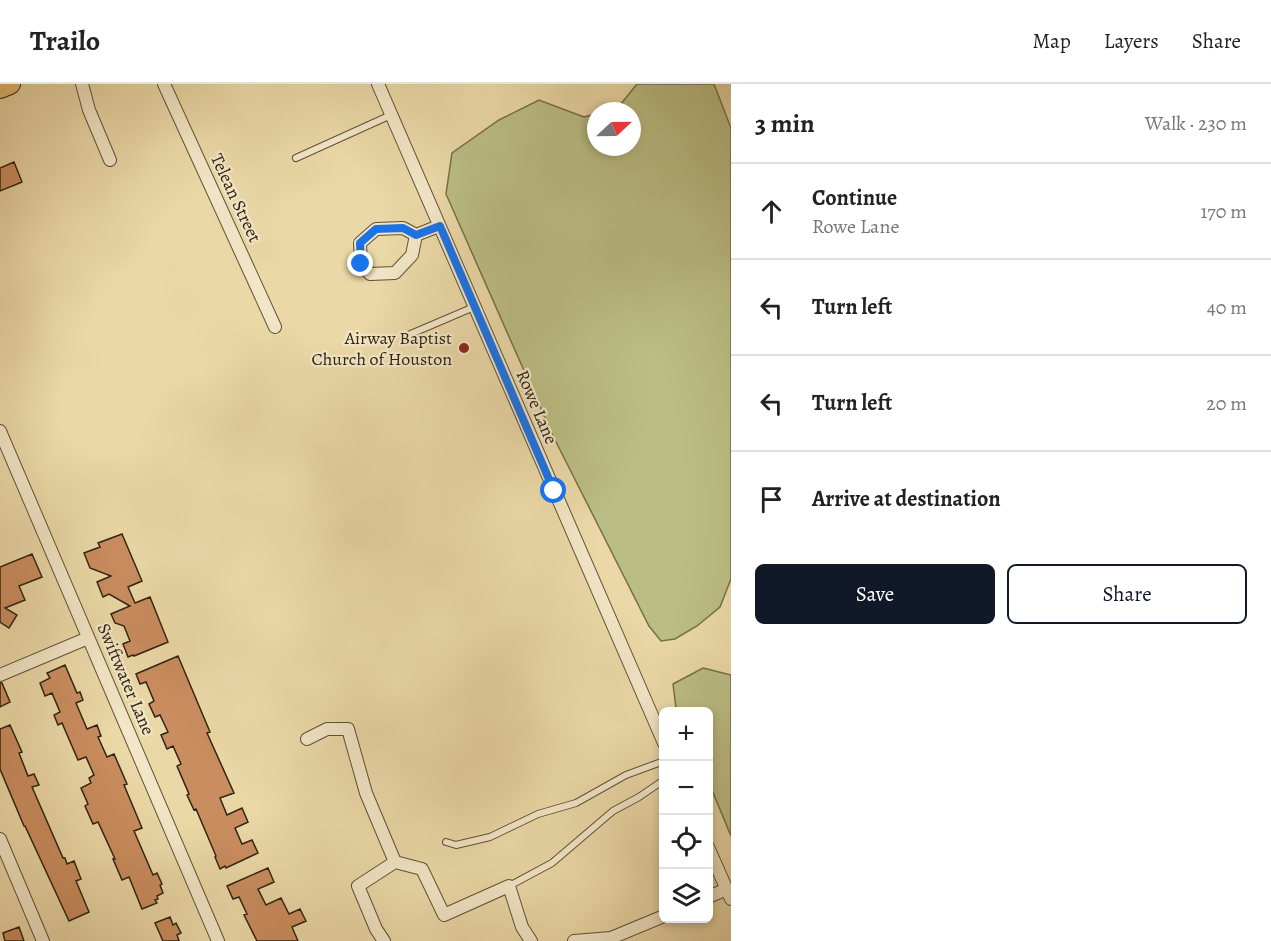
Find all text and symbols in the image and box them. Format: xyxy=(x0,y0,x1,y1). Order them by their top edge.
text: Trailo xyxy=(30,22,100,60)
text: Map xyxy=(1032,27,1071,55)
text: Layers xyxy=(1104,27,1159,55)
text: Share xyxy=(1192,27,1241,55)
north arrow xyxy=(587,102,641,156)
text: 3 min xyxy=(755,106,815,141)
text: Walk · 230 m xyxy=(1145,110,1247,137)
street label: Telean Street xyxy=(205,150,267,246)
text: Continue xyxy=(812,183,897,213)
icon: ahead xyxy=(755,195,788,228)
text: 170 m xyxy=(1201,198,1247,225)
text: Rowe Lane xyxy=(812,213,899,240)
route end xyxy=(347,250,373,276)
icon: left xyxy=(755,291,788,324)
text: Turn left xyxy=(812,292,892,322)
text: 40 m xyxy=(1207,294,1247,321)
place label: Airway Baptist Church of Houston xyxy=(311,326,452,371)
marker: Airway Baptist Church of Houston xyxy=(457,341,471,355)
street label: Rowe Lane xyxy=(511,366,563,448)
icon: left xyxy=(755,387,788,420)
text: Turn left xyxy=(812,388,892,418)
text: 20 m xyxy=(1206,390,1247,417)
route start xyxy=(540,477,566,503)
icon: arrive xyxy=(755,483,788,516)
text: Arrive at destination xyxy=(812,484,1001,514)
button: Save xyxy=(755,564,995,624)
button: Share xyxy=(1007,564,1247,624)
street label: Swiftwater Lane xyxy=(92,619,160,739)
map controls xyxy=(659,707,713,923)
button: + xyxy=(659,707,713,761)
button: − xyxy=(659,761,713,815)
button: locate xyxy=(659,815,713,869)
button: layers xyxy=(659,869,713,923)

